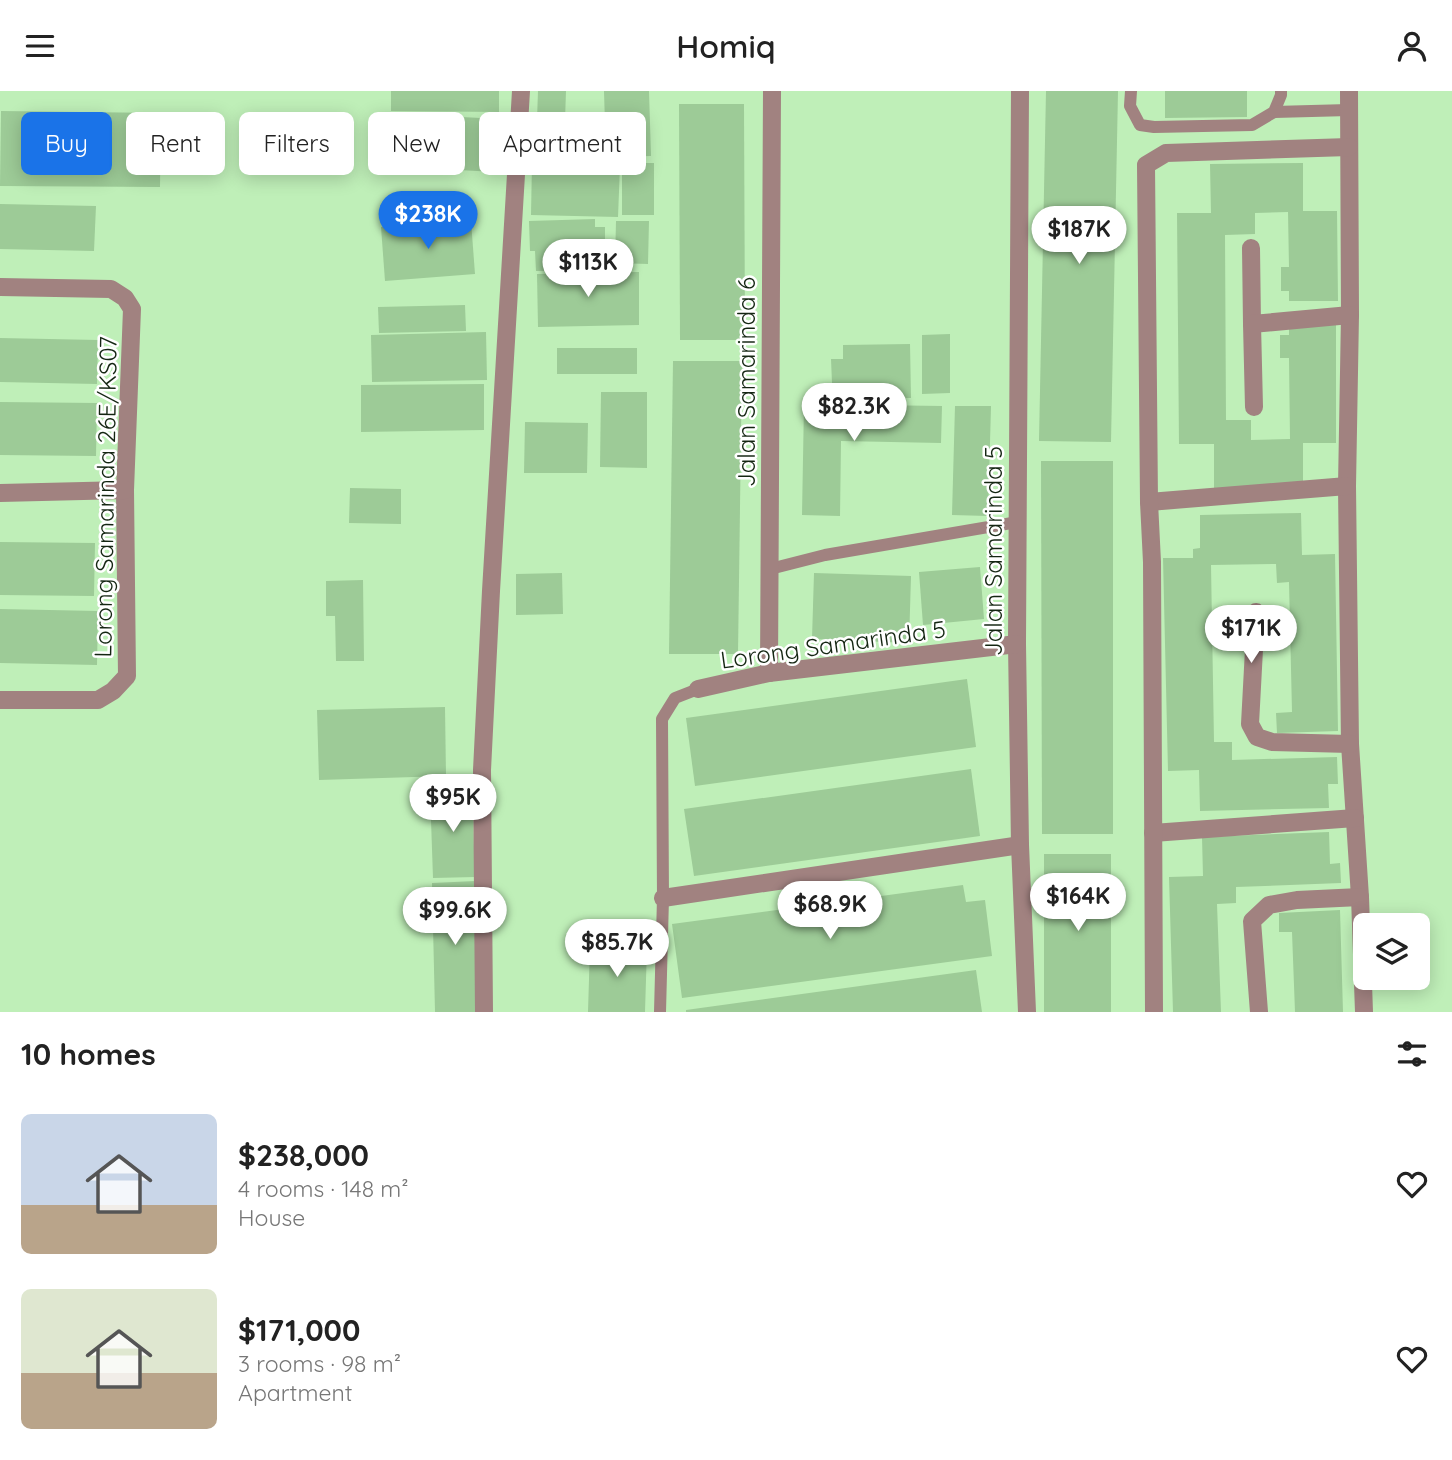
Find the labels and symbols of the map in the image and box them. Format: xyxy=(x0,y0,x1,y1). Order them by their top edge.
pin: $238K xyxy=(379,191,477,251)
pin: $187K xyxy=(1030,207,1128,266)
pin: $113K xyxy=(539,239,637,299)
street label: Jalan Samarinda 6 xyxy=(731,277,761,487)
street label: Lorong Samarinda 26E/KS07 xyxy=(87,336,123,658)
pin: $82.3K xyxy=(797,383,911,443)
street label: Jalan Samarinda 5 xyxy=(978,446,1008,656)
pin: $171K xyxy=(1202,605,1300,665)
street label: Lorong Samarinda 5 xyxy=(718,613,948,675)
pin: $95K xyxy=(412,775,494,834)
pin: $164K xyxy=(1029,873,1127,933)
pin: $68.9K xyxy=(773,881,887,941)
pin: $99.6K xyxy=(398,887,512,947)
pin: $85.7K xyxy=(560,919,674,979)

